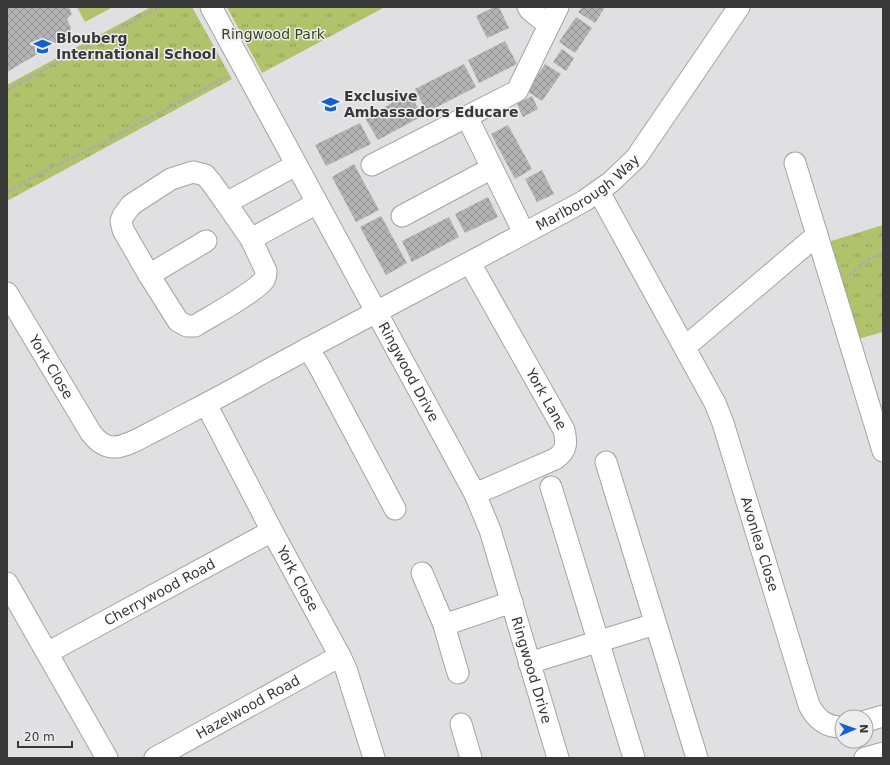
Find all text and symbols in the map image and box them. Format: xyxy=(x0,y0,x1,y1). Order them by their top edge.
park label: Ringwood Park xyxy=(221,26,326,42)
place label: Blouberg International School xyxy=(56,30,216,62)
school or university icon: Blouberg International School xyxy=(33,36,53,56)
place label: Exclusive Ambassadors Educare xyxy=(344,88,518,120)
school or university icon: Exclusive Ambassadors Educare xyxy=(321,94,341,114)
street label: Marlborough Way xyxy=(533,151,643,234)
street label: Ringwood Drive xyxy=(375,319,442,424)
street label: York Close xyxy=(25,331,77,402)
street label: York Lane xyxy=(522,365,570,432)
street label: Avonlea Close xyxy=(738,495,782,593)
street label: York Close xyxy=(273,542,322,614)
street label: Cherrywood Road xyxy=(101,555,218,629)
street label: Ringwood Drive xyxy=(508,615,555,725)
street label: Hazelwood Road xyxy=(193,672,303,742)
north arrow xyxy=(834,709,874,749)
scale bar xyxy=(18,723,72,749)
text: N xyxy=(857,724,870,734)
text: 20 m xyxy=(24,730,55,744)

